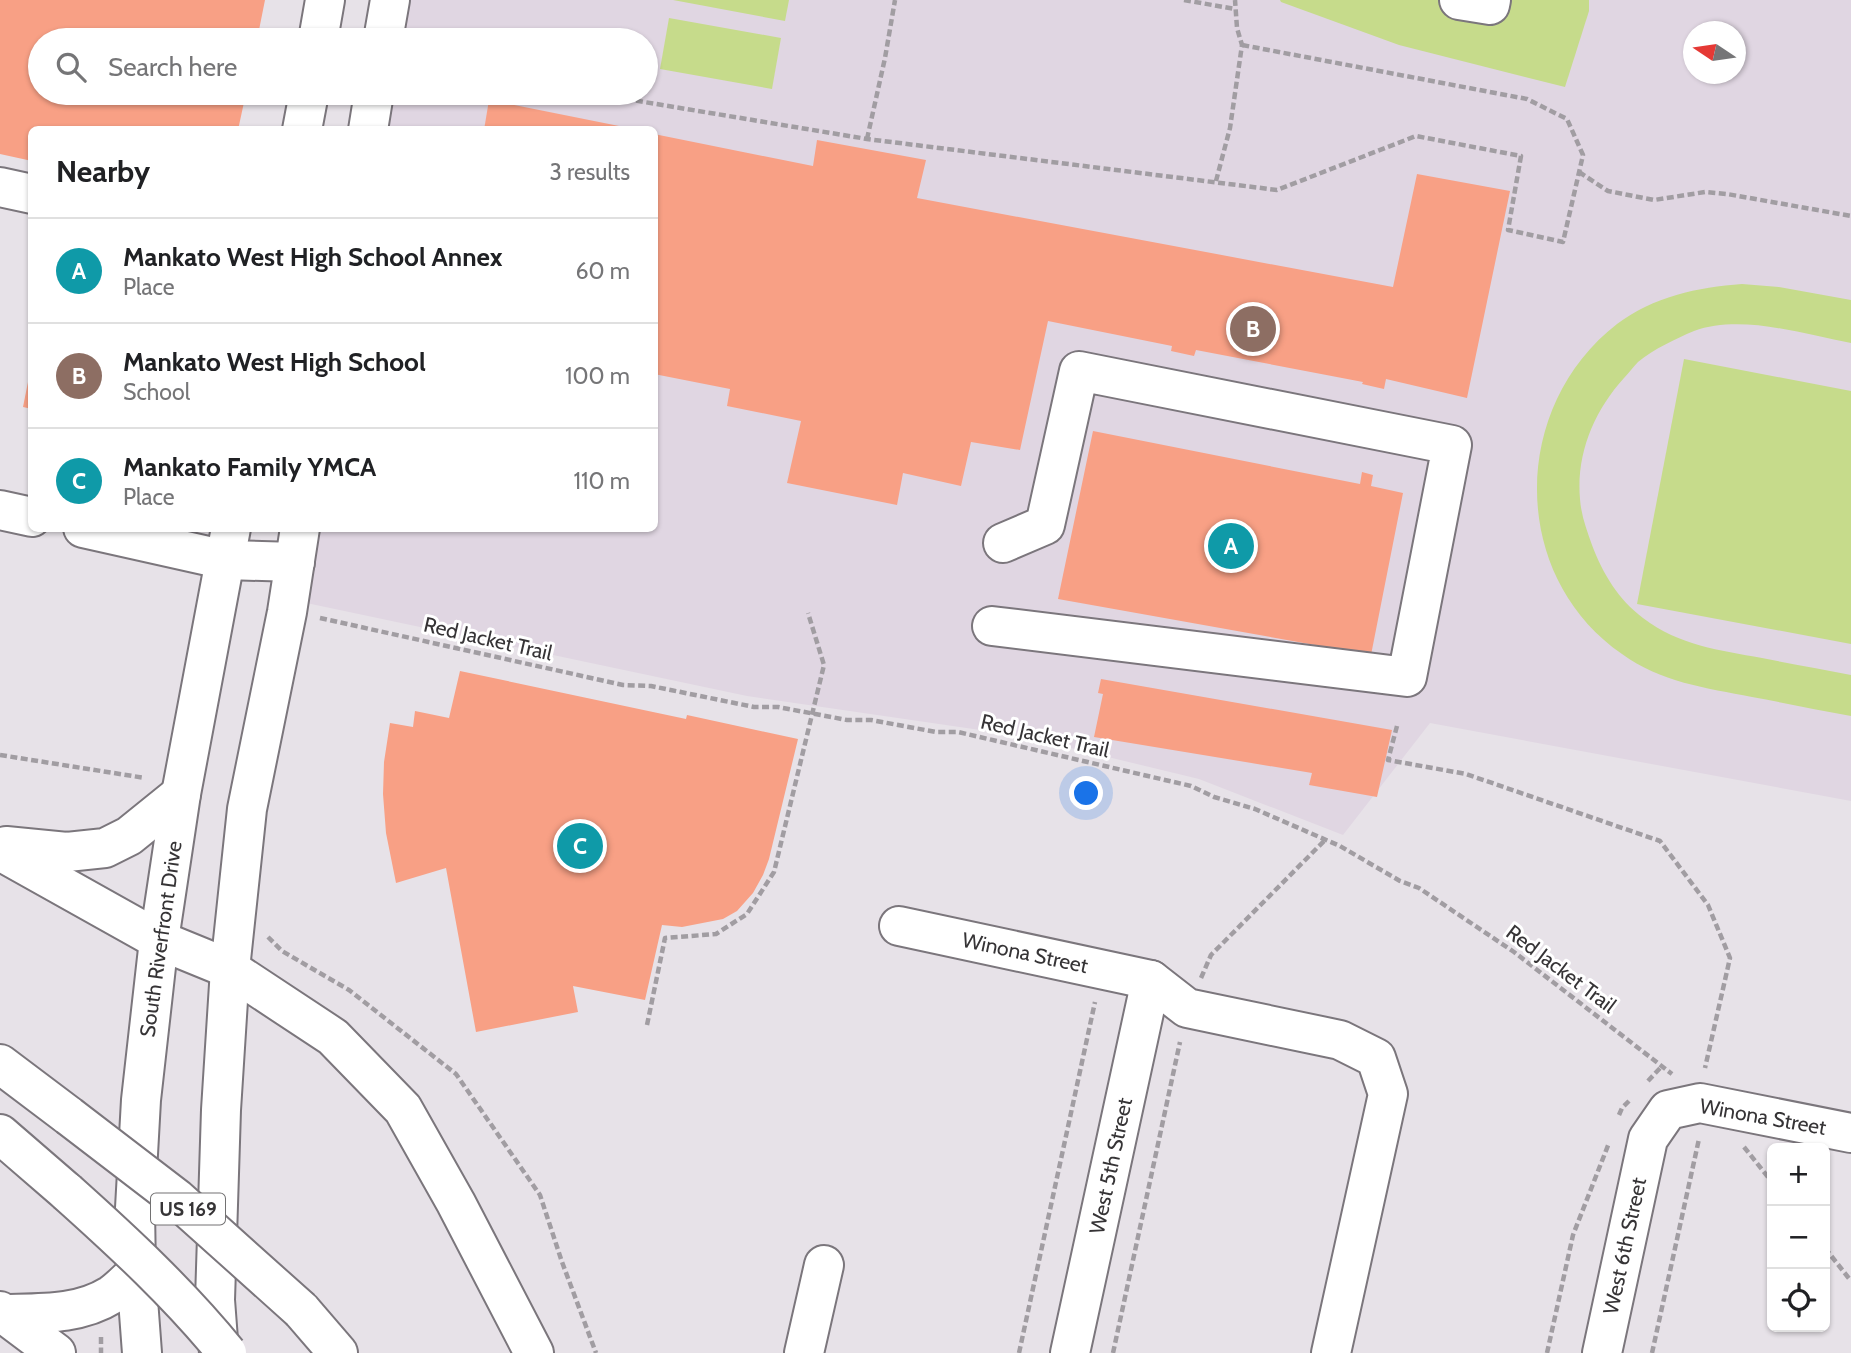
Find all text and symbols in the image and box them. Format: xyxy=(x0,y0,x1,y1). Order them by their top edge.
north arrow xyxy=(1683,21,1746,84)
search box xyxy=(28,28,658,105)
icon: search xyxy=(52,48,90,86)
text: Search here xyxy=(108,51,237,83)
text: Nearby xyxy=(56,153,150,190)
text: 3 results xyxy=(549,158,630,186)
text: Mankato West High School Annex xyxy=(123,241,503,273)
text: A xyxy=(72,257,86,285)
text: 60 m xyxy=(576,257,630,285)
text: Place xyxy=(123,273,175,301)
pin: B xyxy=(1230,303,1276,355)
text: Mankato West High School xyxy=(123,346,426,378)
text: B xyxy=(72,362,86,390)
text: 100 m xyxy=(565,362,630,390)
text: School xyxy=(123,378,190,406)
text: Mankato Family YMCA xyxy=(123,451,376,483)
text: C xyxy=(72,467,86,495)
text: 110 m xyxy=(574,467,630,495)
text: Place xyxy=(123,483,175,511)
pin: A xyxy=(1208,520,1254,572)
street label: Red Jacket Trail xyxy=(421,612,555,665)
street label: Red Jacket Trail xyxy=(978,709,1112,762)
your location xyxy=(1069,776,1103,810)
pin: C xyxy=(557,820,603,872)
street label: South Riverfront Drive xyxy=(134,839,187,1039)
street label: Red Jacket Trail xyxy=(1501,919,1621,1018)
street label: Winona Street xyxy=(960,927,1090,978)
street label: Winona Street xyxy=(1698,1093,1828,1140)
street label: West 5th Street xyxy=(1084,1095,1137,1236)
map controls xyxy=(1767,1143,1830,1332)
button: + xyxy=(1767,1143,1830,1206)
street label: West 6th Street xyxy=(1598,1175,1651,1317)
road number: US 169 xyxy=(151,1194,225,1224)
button: − xyxy=(1767,1206,1830,1269)
button: locate xyxy=(1767,1269,1830,1332)

